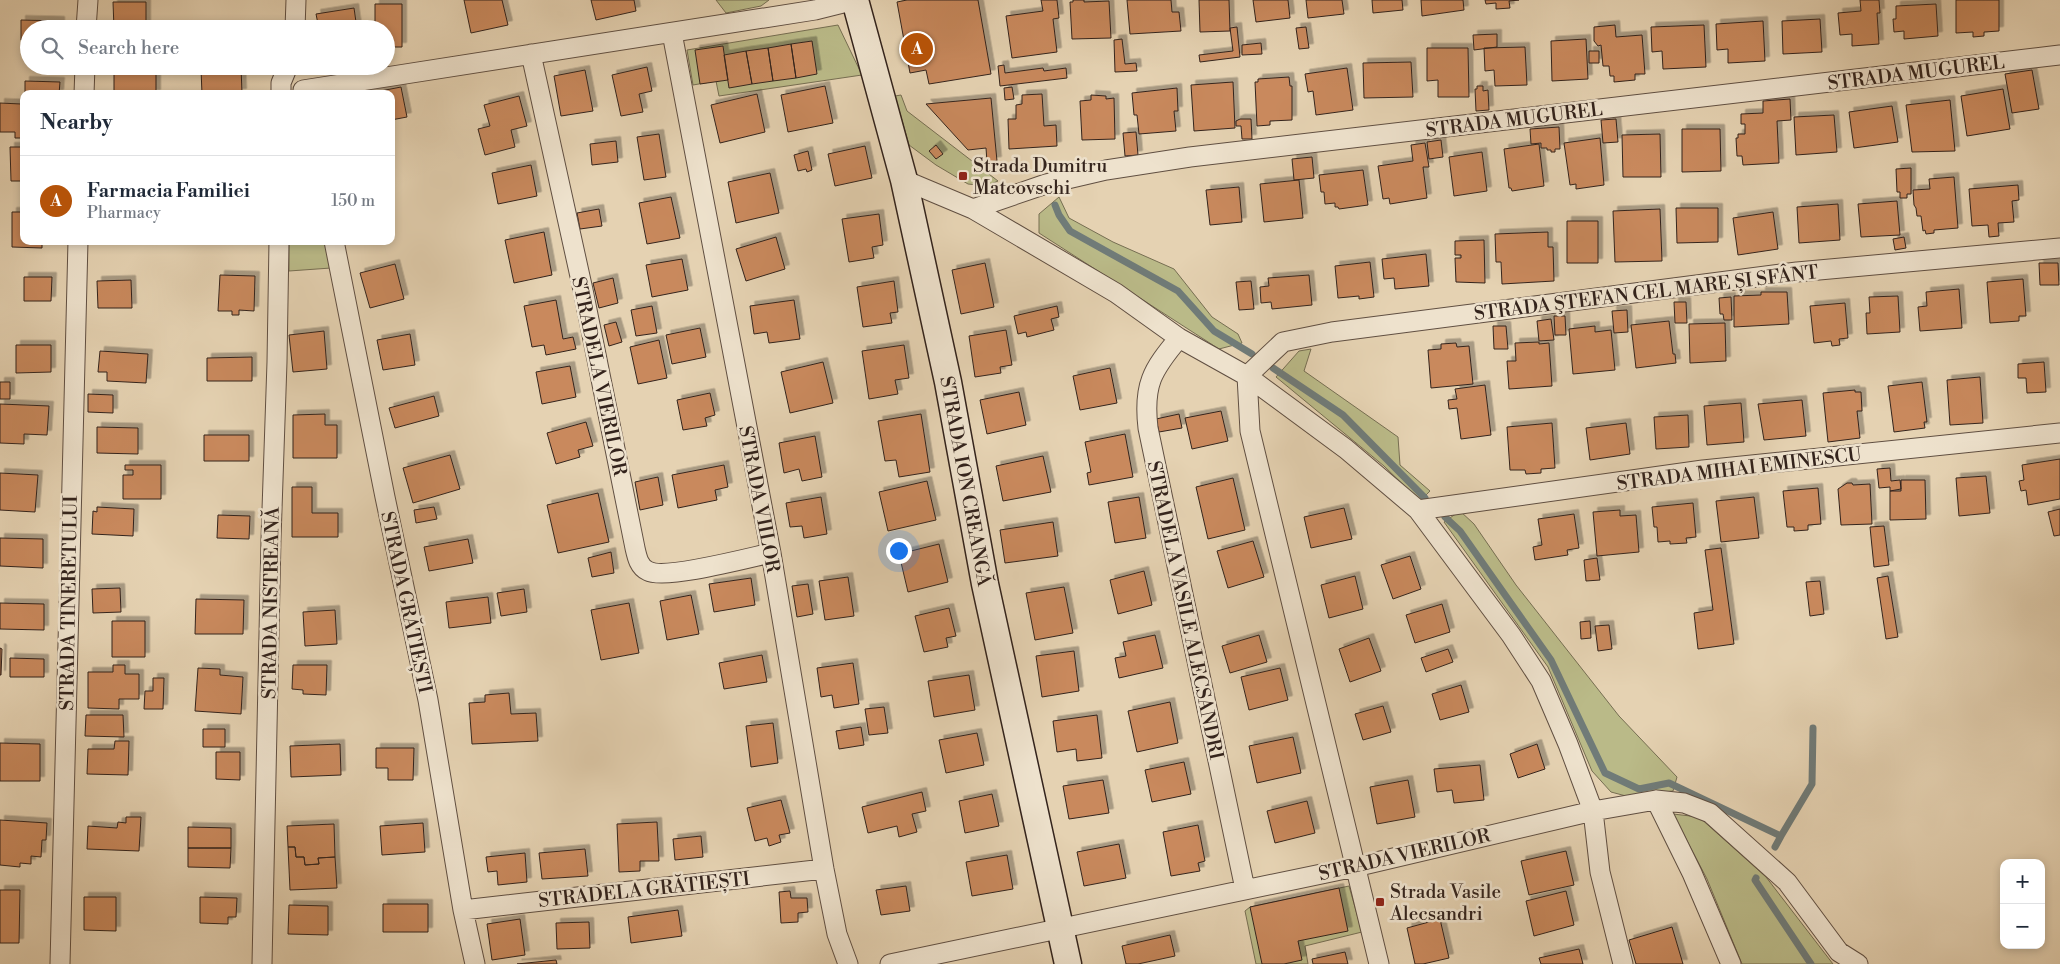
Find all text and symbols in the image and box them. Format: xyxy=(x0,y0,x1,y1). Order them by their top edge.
search box xyxy=(20,20,395,75)
pin: A xyxy=(901,30,933,68)
icon: search xyxy=(38,34,66,62)
text: Search here xyxy=(78,36,179,60)
street label: STRADA MUGUREL xyxy=(1826,50,2006,96)
street label: STRADA MUGUREL xyxy=(1424,97,1604,143)
text: Nearby xyxy=(40,110,113,136)
place label: Strada Dumitru Matcovschi xyxy=(973,154,1107,200)
marker: Strada Dumitru Matcovschi xyxy=(957,170,969,182)
text: Farmacia Familiei xyxy=(87,179,250,203)
text: A xyxy=(50,191,62,211)
text: 150 m xyxy=(331,191,375,211)
text: Pharmacy xyxy=(87,203,161,223)
street label: STRADA ŞTEFAN CEL MARE ȘI SFÂNT xyxy=(1472,259,1820,326)
street label: STRADELA VIERILOR xyxy=(566,275,632,479)
street label: STRADA ION CREANGĂ xyxy=(934,374,997,589)
street label: STRADA VIILOR xyxy=(733,424,785,575)
street label: STRADA MIHAI EMINESCU xyxy=(1615,442,1863,496)
street label: STRADELA VASILE ALECSANDRI xyxy=(1142,459,1228,762)
street label: STRADA TINERETULUI xyxy=(55,495,83,711)
street label: STRADA NISTREANĂ xyxy=(256,506,285,699)
street label: STRADA GRĂTIEȘTI xyxy=(375,509,438,695)
your location xyxy=(886,538,912,564)
street label: STRADA VIERILOR xyxy=(1316,823,1493,886)
map controls xyxy=(2000,859,2045,949)
button: + xyxy=(2000,859,2045,904)
street label: STRADELA GRĂTIEȘTI xyxy=(537,866,751,913)
place label: Strada Vasile Alecsandri xyxy=(1389,880,1501,926)
marker: Strada Vasile Alecsandri xyxy=(1374,896,1386,908)
button: − xyxy=(2000,904,2045,949)

